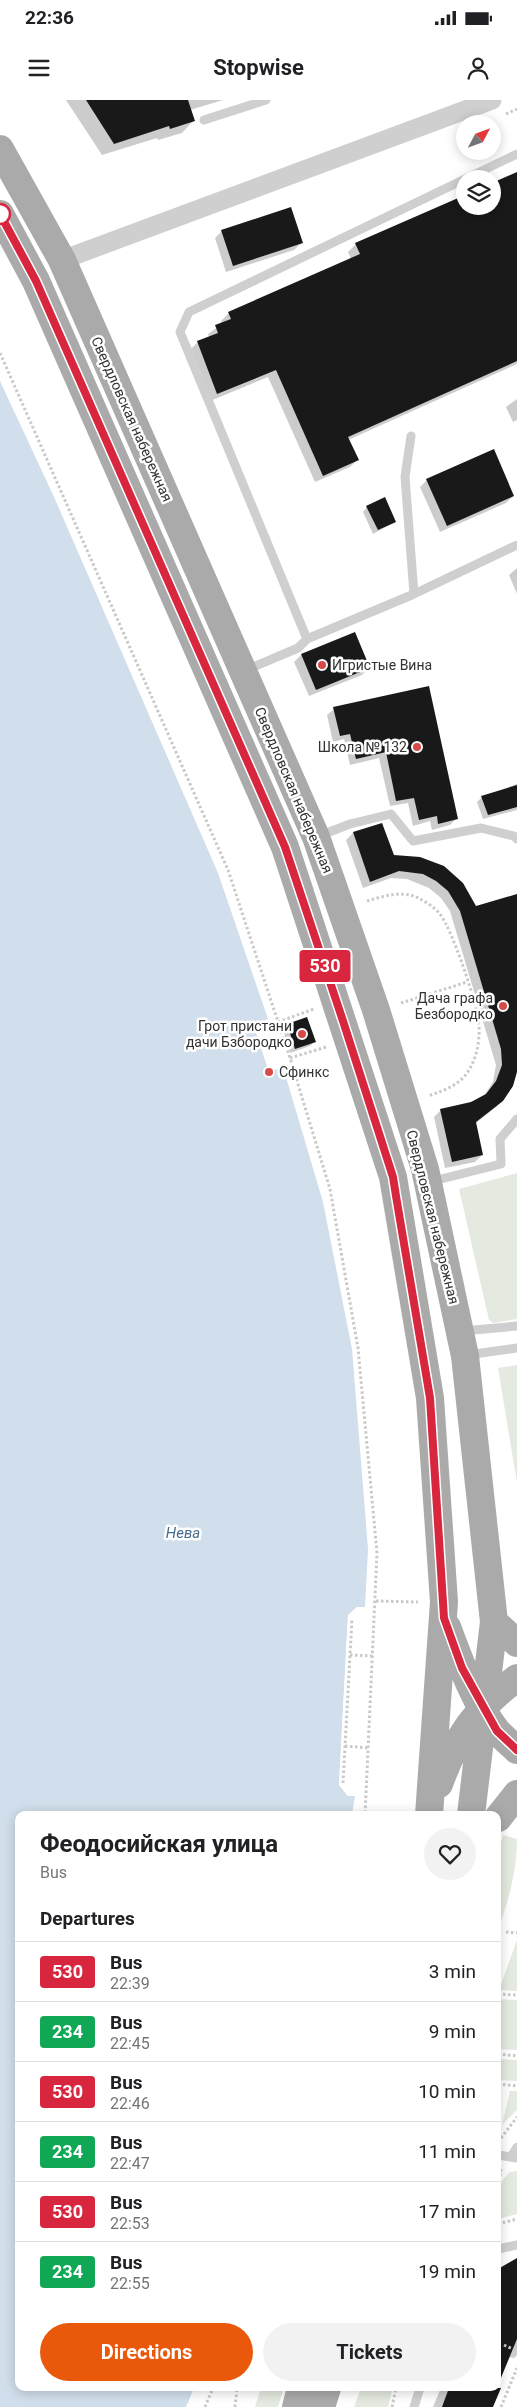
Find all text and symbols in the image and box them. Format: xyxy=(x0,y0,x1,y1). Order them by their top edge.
text: 22:36 xyxy=(25,6,74,29)
icon: menu xyxy=(25,54,53,82)
icon: person xyxy=(464,54,492,82)
text: Stopwise xyxy=(213,55,304,80)
north arrow xyxy=(456,115,501,160)
map controls xyxy=(456,115,501,215)
button: layers xyxy=(456,170,501,215)
unlabelled marker xyxy=(0,203,11,225)
street label: Свердловская набережная xyxy=(88,334,176,504)
place label: Игристые Вина xyxy=(332,657,432,673)
marker: Игристые Вина xyxy=(316,659,328,671)
street label: Свердловская набережная xyxy=(252,705,336,875)
place label: Школа № 132 xyxy=(318,739,407,755)
marker: Школа № 132 xyxy=(411,741,423,753)
line badge: 530 xyxy=(296,950,354,982)
text: 530 xyxy=(310,955,340,976)
place label: Дача графа Безбородко xyxy=(415,990,493,1022)
marker: Дача графа Безбородко xyxy=(497,1000,509,1012)
place label: Грот пристани дачи Бзбородко xyxy=(186,1018,292,1050)
marker: Грот пристани дачи Бзбородко xyxy=(296,1028,308,1040)
place label: Сфинкс xyxy=(279,1064,329,1080)
marker: Сфинкс xyxy=(263,1066,275,1078)
street label: Свердловская набережная xyxy=(404,1128,462,1306)
water label: Нева xyxy=(166,1524,200,1542)
button: heart xyxy=(424,1828,476,1880)
text: Феодосийская улица xyxy=(40,1830,278,1858)
text: Bus xyxy=(40,1863,67,1882)
text: Departures xyxy=(40,1907,135,1930)
text: Bus xyxy=(110,1951,143,1974)
text: 3 min xyxy=(429,1960,476,1983)
text: 530 xyxy=(52,1961,83,1982)
text: 22:39 xyxy=(110,1974,150,1993)
text: Bus xyxy=(110,2011,143,2034)
text: 9 min xyxy=(429,2020,476,2043)
text: 234 xyxy=(52,2021,83,2042)
text: 22:45 xyxy=(110,2034,150,2053)
text: Bus xyxy=(110,2071,143,2094)
text: 10 min xyxy=(418,2080,476,2103)
text: 530 xyxy=(52,2081,83,2102)
text: 22:46 xyxy=(110,2094,150,2113)
text: Bus xyxy=(110,2131,143,2154)
text: 11 min xyxy=(418,2140,476,2163)
text: 234 xyxy=(52,2141,83,2162)
text: 22:47 xyxy=(110,2154,150,2173)
text: Bus xyxy=(110,2191,143,2214)
text: 17 min xyxy=(418,2200,476,2223)
text: 530 xyxy=(52,2201,83,2222)
text: 22:53 xyxy=(110,2214,150,2233)
text: Bus xyxy=(110,2251,143,2274)
text: 19 min xyxy=(418,2260,476,2283)
text: 234 xyxy=(52,2261,83,2282)
text: 22:55 xyxy=(110,2274,150,2293)
button: Directions xyxy=(40,2323,253,2381)
button: Tickets xyxy=(263,2323,476,2381)

